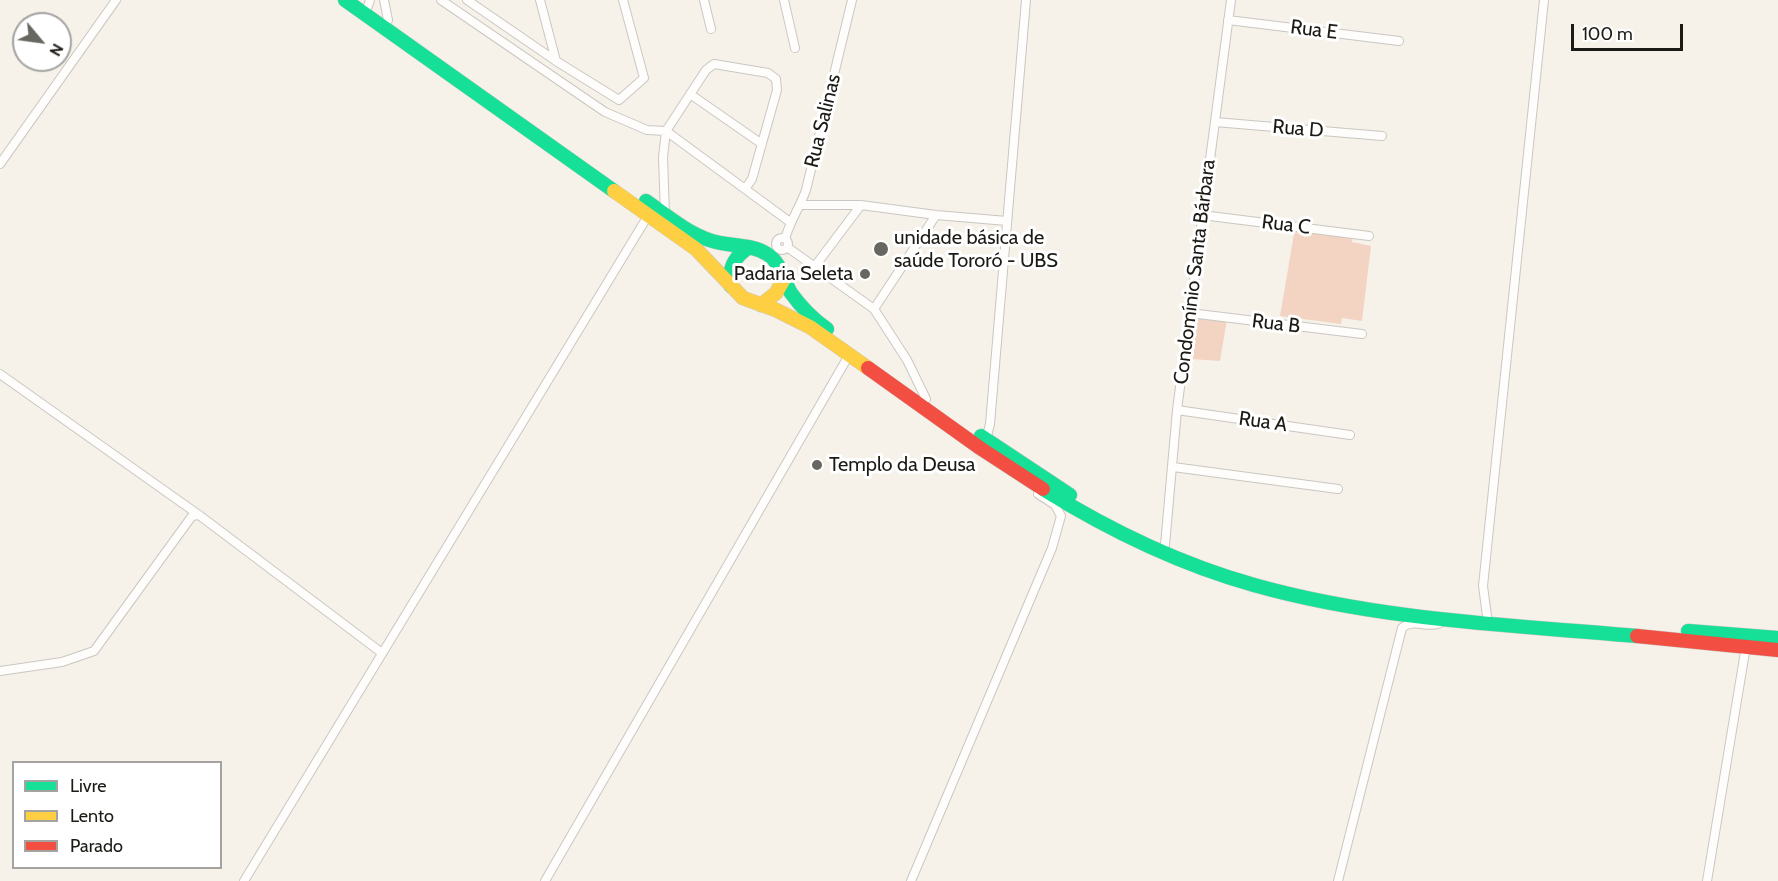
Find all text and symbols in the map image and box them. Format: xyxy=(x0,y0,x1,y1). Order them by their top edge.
north arrow xyxy=(12,12,72,72)
scale bar xyxy=(1574,12,1686,50)
street label: Rua E xyxy=(1289,15,1339,45)
text: 100 m xyxy=(1582,23,1633,45)
text: N xyxy=(45,40,67,60)
street label: Rua Salinas xyxy=(800,72,846,170)
street label: Rua D xyxy=(1272,115,1324,143)
street label: Condomínio Santa Bárbara xyxy=(1169,158,1221,386)
street label: Rua C xyxy=(1260,210,1312,240)
place label: unidade básica de saúde Tororó - UBS xyxy=(894,226,1058,273)
marker: unidade básica de saúde Tororó - UBS xyxy=(872,240,890,258)
place label: Padaria Seleta xyxy=(734,262,853,286)
marker: Padaria Seleta xyxy=(858,267,872,281)
street label: Rua B xyxy=(1251,309,1301,339)
street label: Rua A xyxy=(1237,407,1289,437)
place label: Templo da Deusa xyxy=(829,453,975,477)
marker: Templo da Deusa xyxy=(810,458,824,472)
legend xyxy=(12,761,222,869)
text: Livre xyxy=(70,775,106,797)
text: Lento xyxy=(70,805,114,827)
text: Parado xyxy=(70,835,123,857)

